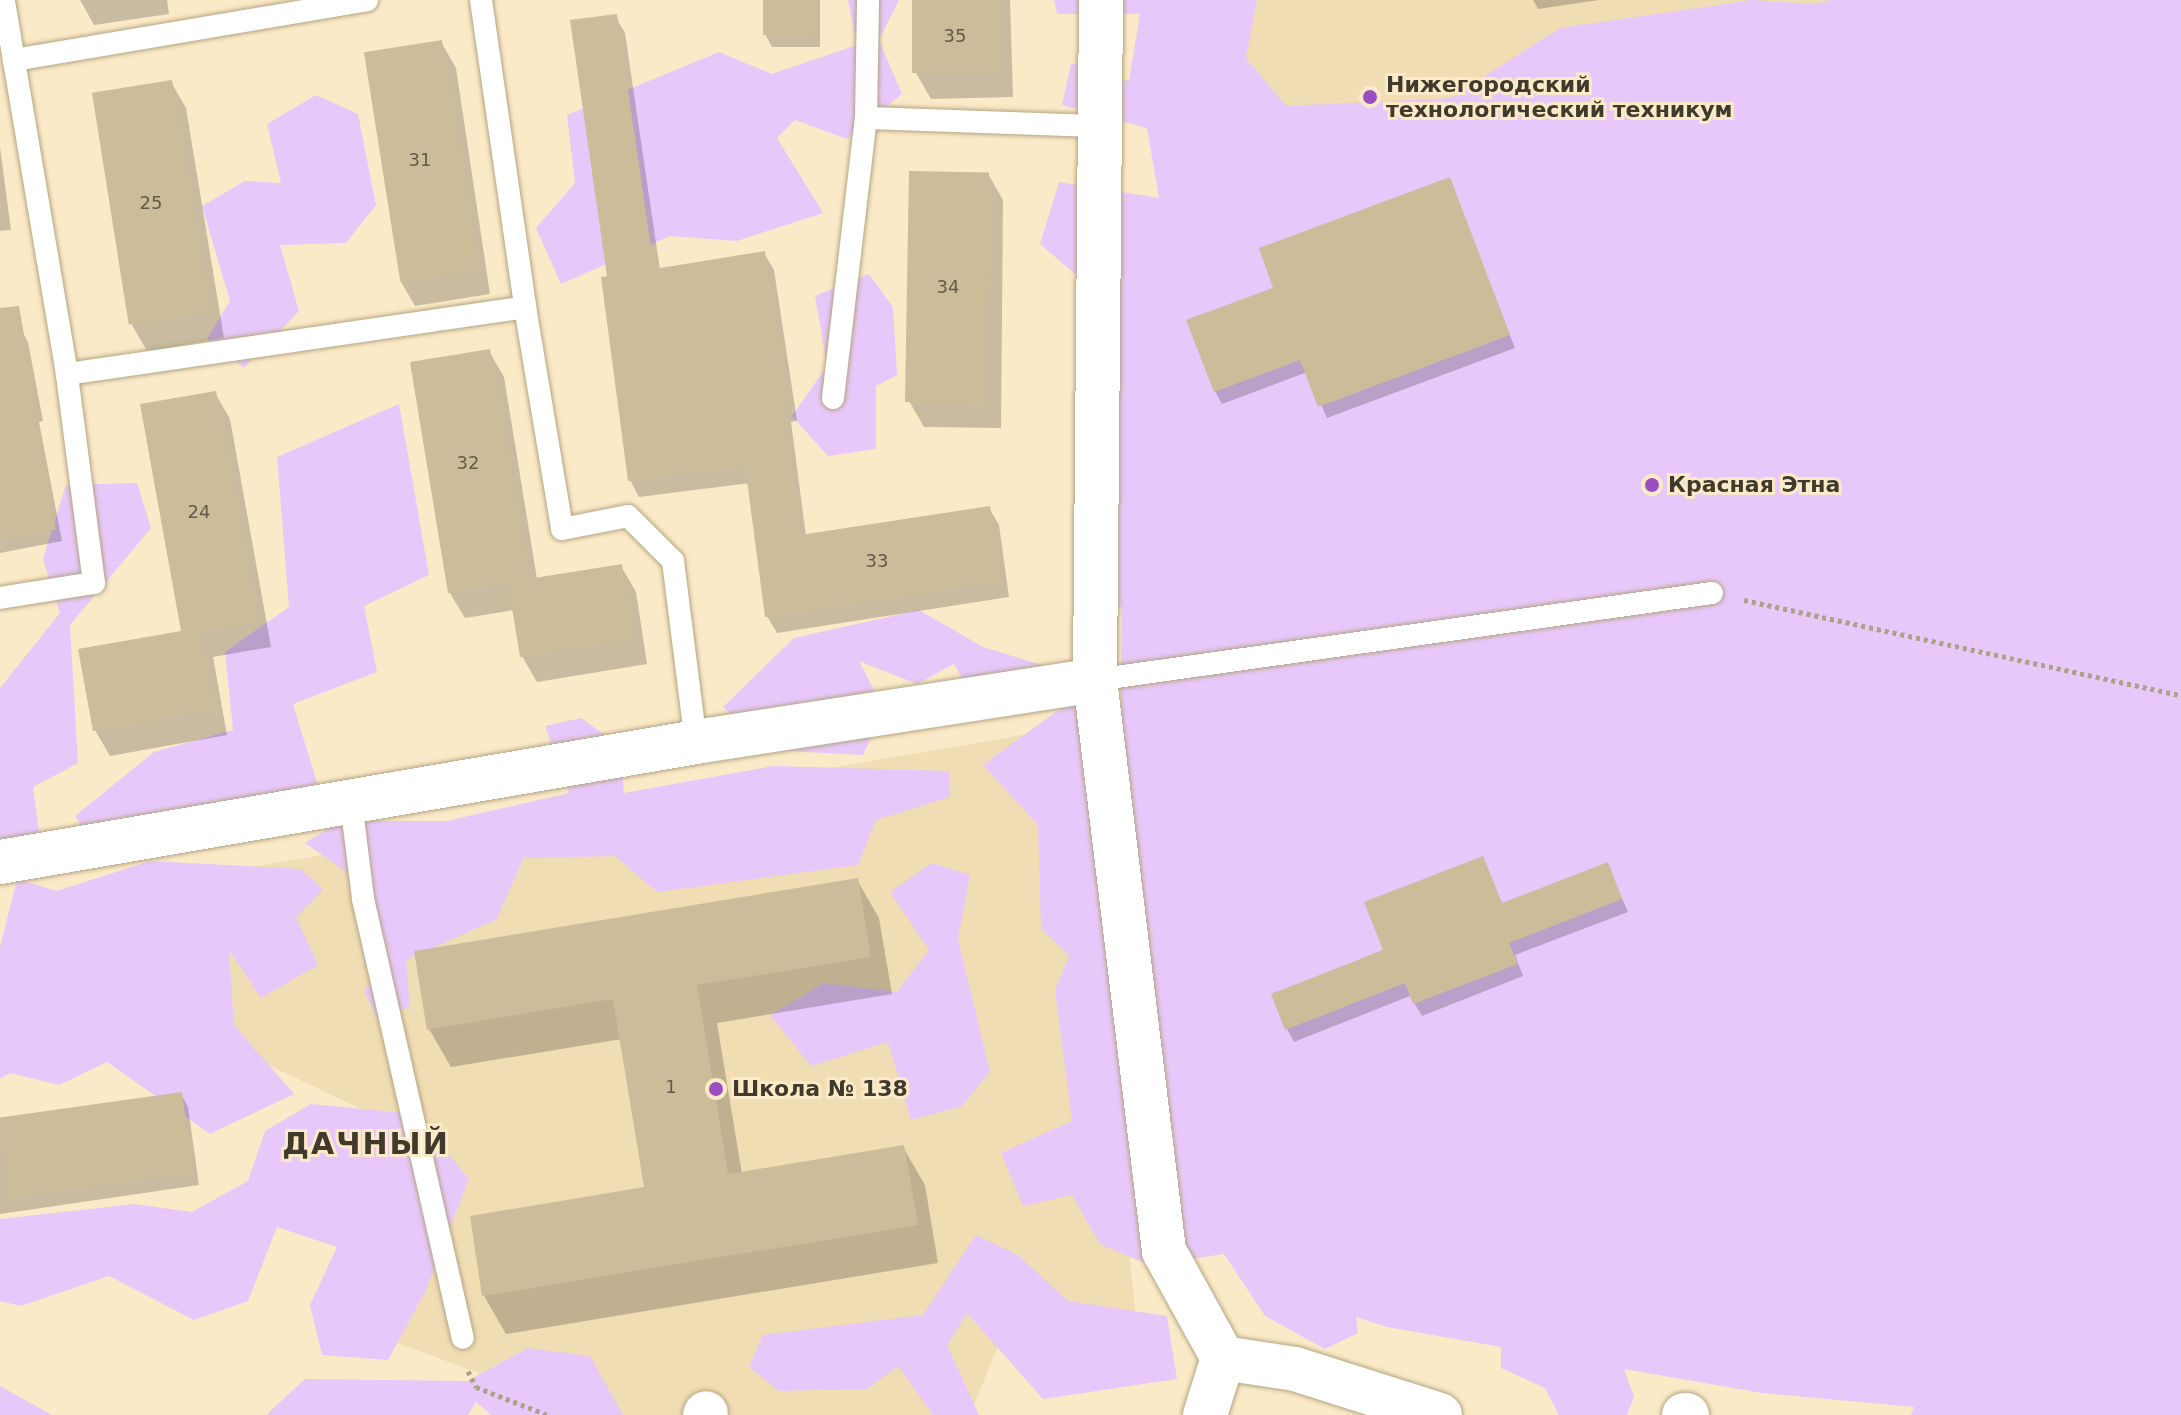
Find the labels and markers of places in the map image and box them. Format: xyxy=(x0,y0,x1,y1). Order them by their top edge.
place label: Нижегородский технологический техникум xyxy=(1386,71,1733,122)
marker: Нижегородский технологический техникум xyxy=(1361,88,1379,106)
place label: Красная Этна xyxy=(1668,472,1840,498)
marker: Красная Этна xyxy=(1643,476,1661,494)
place label: Школа № 138 xyxy=(732,1076,908,1102)
marker: Школа № 138 xyxy=(707,1080,725,1098)

